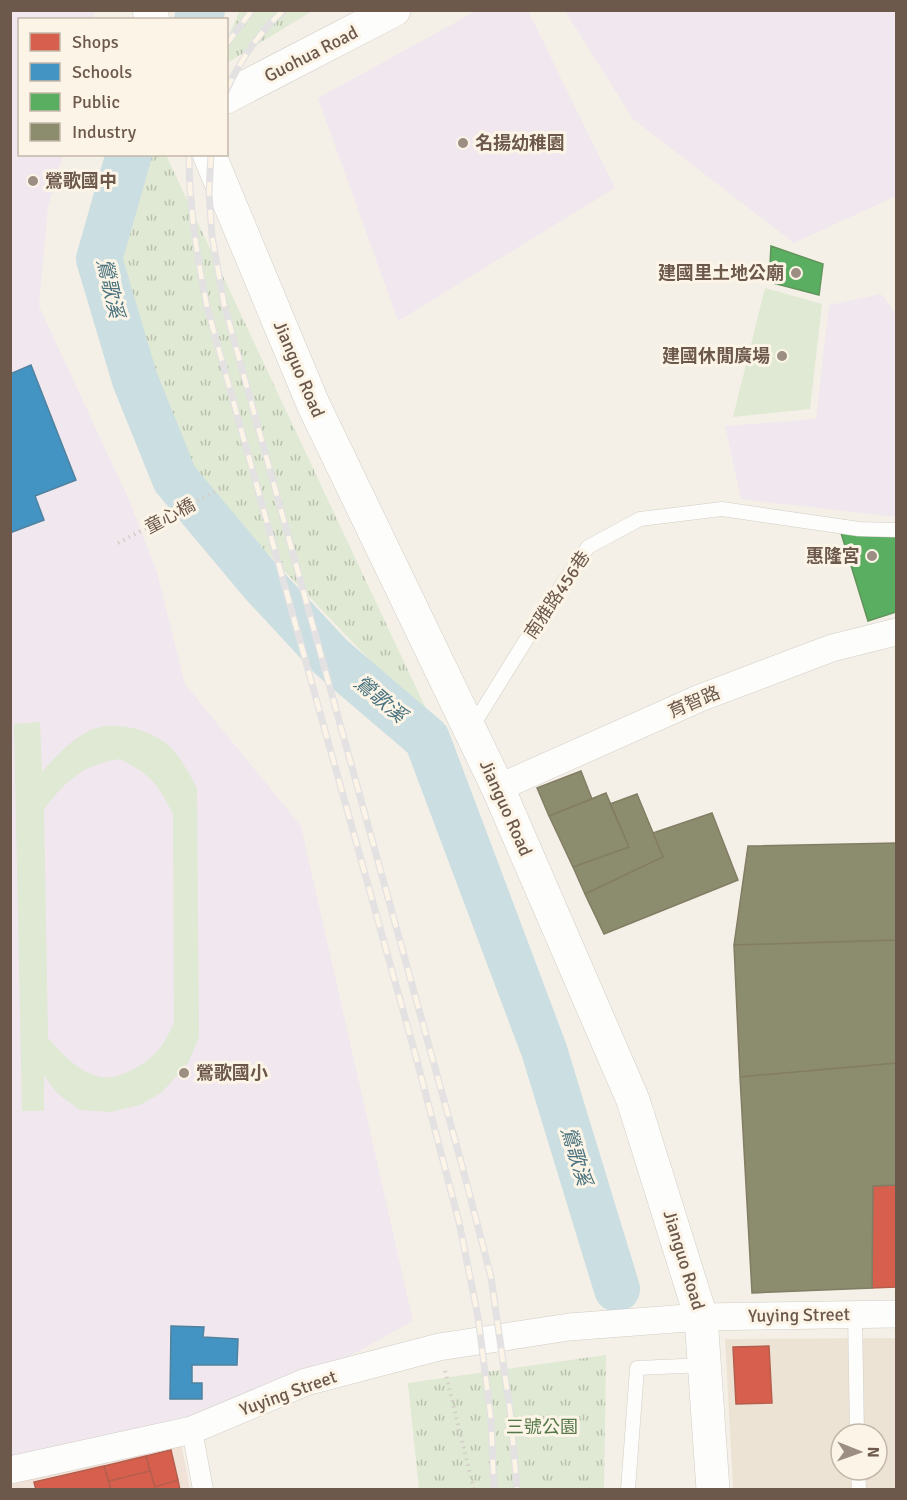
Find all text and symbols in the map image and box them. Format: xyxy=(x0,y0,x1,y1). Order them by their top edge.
legend xyxy=(18,18,228,156)
street label: Guohua Road xyxy=(261,21,361,87)
text: Shops xyxy=(72,31,119,53)
text: Schools xyxy=(72,61,132,83)
text: Public xyxy=(72,91,120,113)
text: Industry xyxy=(72,121,137,143)
place label: 名揚幼稚園 xyxy=(475,132,565,154)
marker: 名揚幼稚園 xyxy=(456,136,470,150)
place label: 鶯歌國中 xyxy=(45,170,117,192)
marker: 鶯歌國中 xyxy=(26,174,40,188)
water label: 鶯歌溪 xyxy=(91,256,130,323)
place label: 建國里土地公廟 xyxy=(658,262,784,284)
marker: 建國里土地公廟 xyxy=(789,266,803,280)
street label: Jianguo Road xyxy=(269,317,329,421)
place label: 建國休閒廣場 xyxy=(662,345,770,367)
marker: 建國休閒廣場 xyxy=(775,349,789,363)
street label: 童心橋 xyxy=(141,494,199,538)
place label: 惠隆宮 xyxy=(806,545,860,567)
street label: 南雅路456巷 xyxy=(520,547,594,643)
marker: 惠隆宮 xyxy=(865,549,879,563)
water label: 鶯歌溪 xyxy=(349,670,413,730)
street label: 育智路 xyxy=(665,681,723,723)
street label: Jianguo Road xyxy=(475,756,537,860)
place label: 鶯歌國小 xyxy=(196,1062,268,1084)
marker: 鶯歌國小 xyxy=(177,1066,191,1080)
water label: 鶯歌溪 xyxy=(555,1124,598,1191)
street label: Jianguo Road xyxy=(658,1208,710,1312)
street label: Yuying Street xyxy=(748,1303,850,1327)
street label: Yuying Street xyxy=(236,1365,340,1421)
park label: 三號公園 xyxy=(506,1416,578,1438)
north arrow xyxy=(829,1422,889,1482)
text: N xyxy=(863,1447,883,1458)

